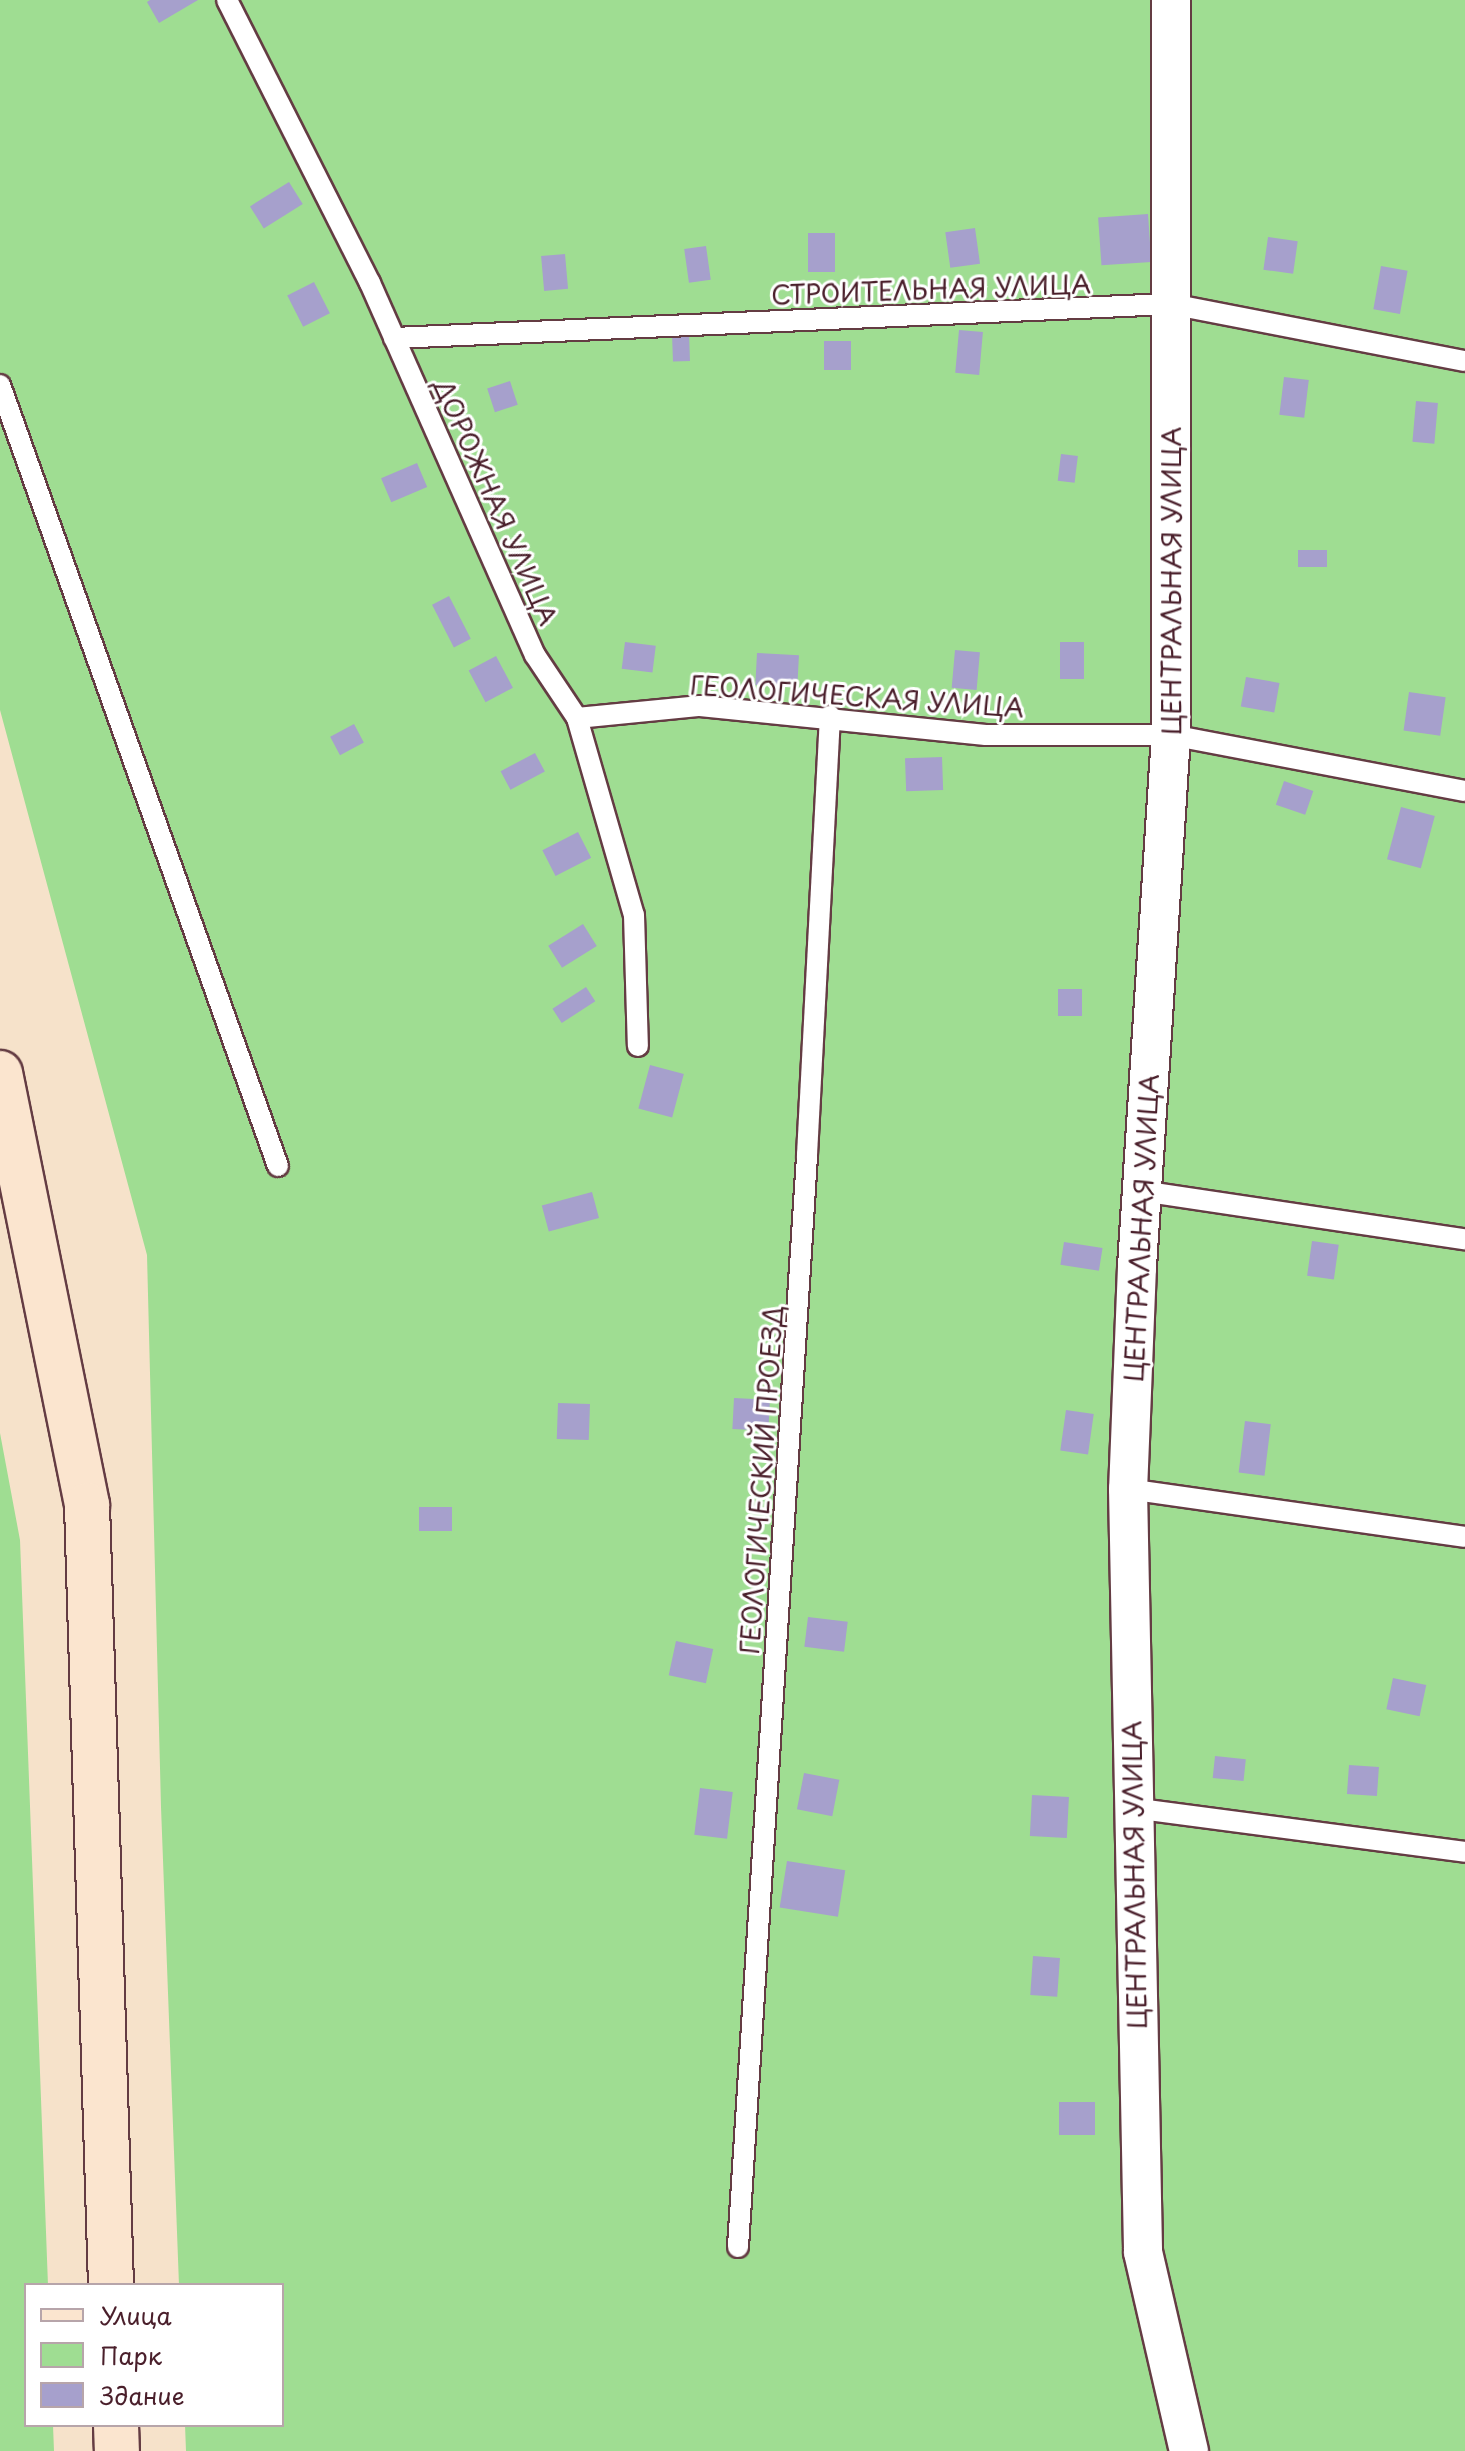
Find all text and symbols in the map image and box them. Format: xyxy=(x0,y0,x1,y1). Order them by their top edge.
street label: СТРОИТЕЛЬНАЯ УЛИЦА xyxy=(771,268,1091,310)
street label: ДОРОЖНАЯ УЛИЦА xyxy=(428,374,564,630)
street label: ЦЕНТРАЛЬНАЯ УЛИЦА xyxy=(1155,427,1187,735)
street label: ГЕОЛОГИЧЕСКАЯ УЛИЦА xyxy=(689,669,1025,723)
street label: ЦЕНТРАЛЬНАЯ УЛИЦА xyxy=(1117,1073,1165,1383)
street label: ГЕОЛОГИЧЕСКИЙ ПРОЕЗД xyxy=(733,1304,789,1656)
street label: ЦЕНТРАЛЬНАЯ УЛИЦА xyxy=(1116,1720,1152,2030)
legend xyxy=(24,2283,284,2427)
text: Улица xyxy=(100,2297,172,2333)
text: Парк xyxy=(100,2337,162,2373)
text: Здание xyxy=(100,2377,185,2413)

